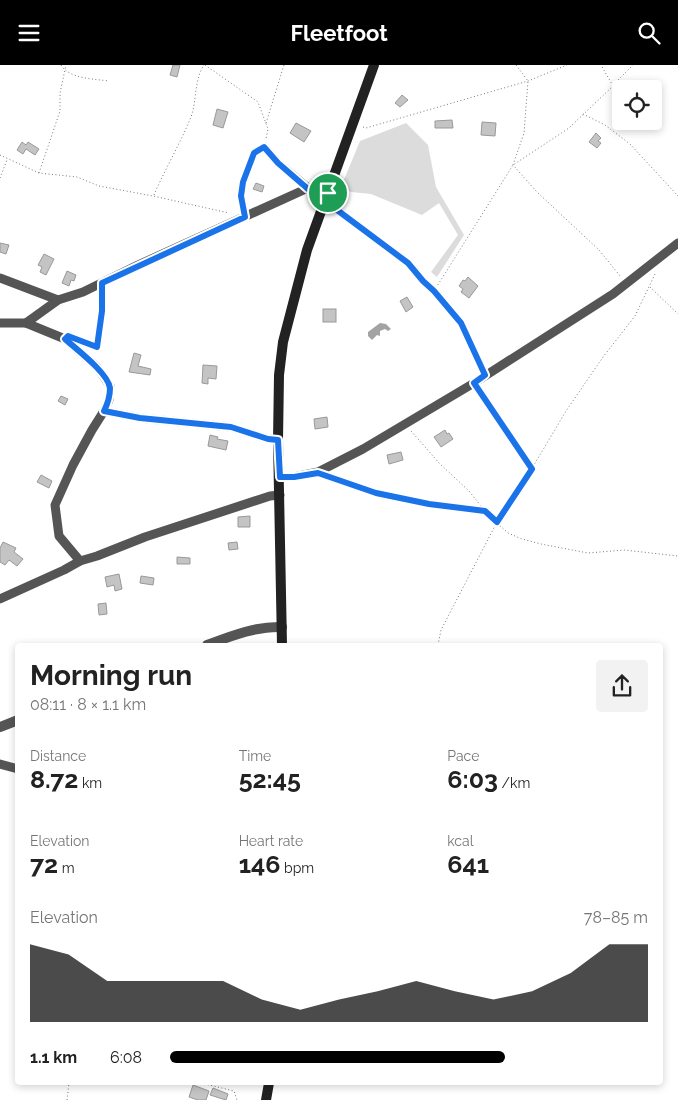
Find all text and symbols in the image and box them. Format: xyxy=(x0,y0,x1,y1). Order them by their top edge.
icon: menu xyxy=(15,19,43,47)
icon: search xyxy=(635,19,663,47)
text: Fleetfoot xyxy=(290,20,388,46)
map controls xyxy=(612,80,662,130)
button: locate xyxy=(612,80,662,130)
pin xyxy=(307,172,349,214)
icon: arrive xyxy=(314,179,342,207)
text: Morning run xyxy=(30,659,192,692)
button: share xyxy=(596,660,648,712)
text: 08:11 · 8 × 1.1 km xyxy=(30,695,146,714)
text: Distance xyxy=(30,748,86,764)
text: Time xyxy=(239,748,271,764)
text: Pace xyxy=(447,748,479,764)
text: 8.72 xyxy=(30,764,78,794)
text: 52:45 xyxy=(239,764,301,794)
text: 6:03 xyxy=(447,764,498,794)
text: km xyxy=(78,775,102,791)
text: /km xyxy=(498,775,530,791)
text: Elevation xyxy=(30,833,89,849)
text: Heart rate xyxy=(239,833,303,849)
text: kcal xyxy=(447,833,474,849)
text: 72 xyxy=(30,849,58,879)
text: 146 xyxy=(239,849,280,879)
text: 641 xyxy=(447,849,489,879)
text: m xyxy=(58,860,75,876)
text: bpm xyxy=(280,860,314,876)
text: Elevation xyxy=(30,908,98,927)
text: 78–85 m xyxy=(584,908,648,927)
text: 1.1 km xyxy=(30,1048,77,1067)
text: 6:08 xyxy=(110,1048,142,1067)

